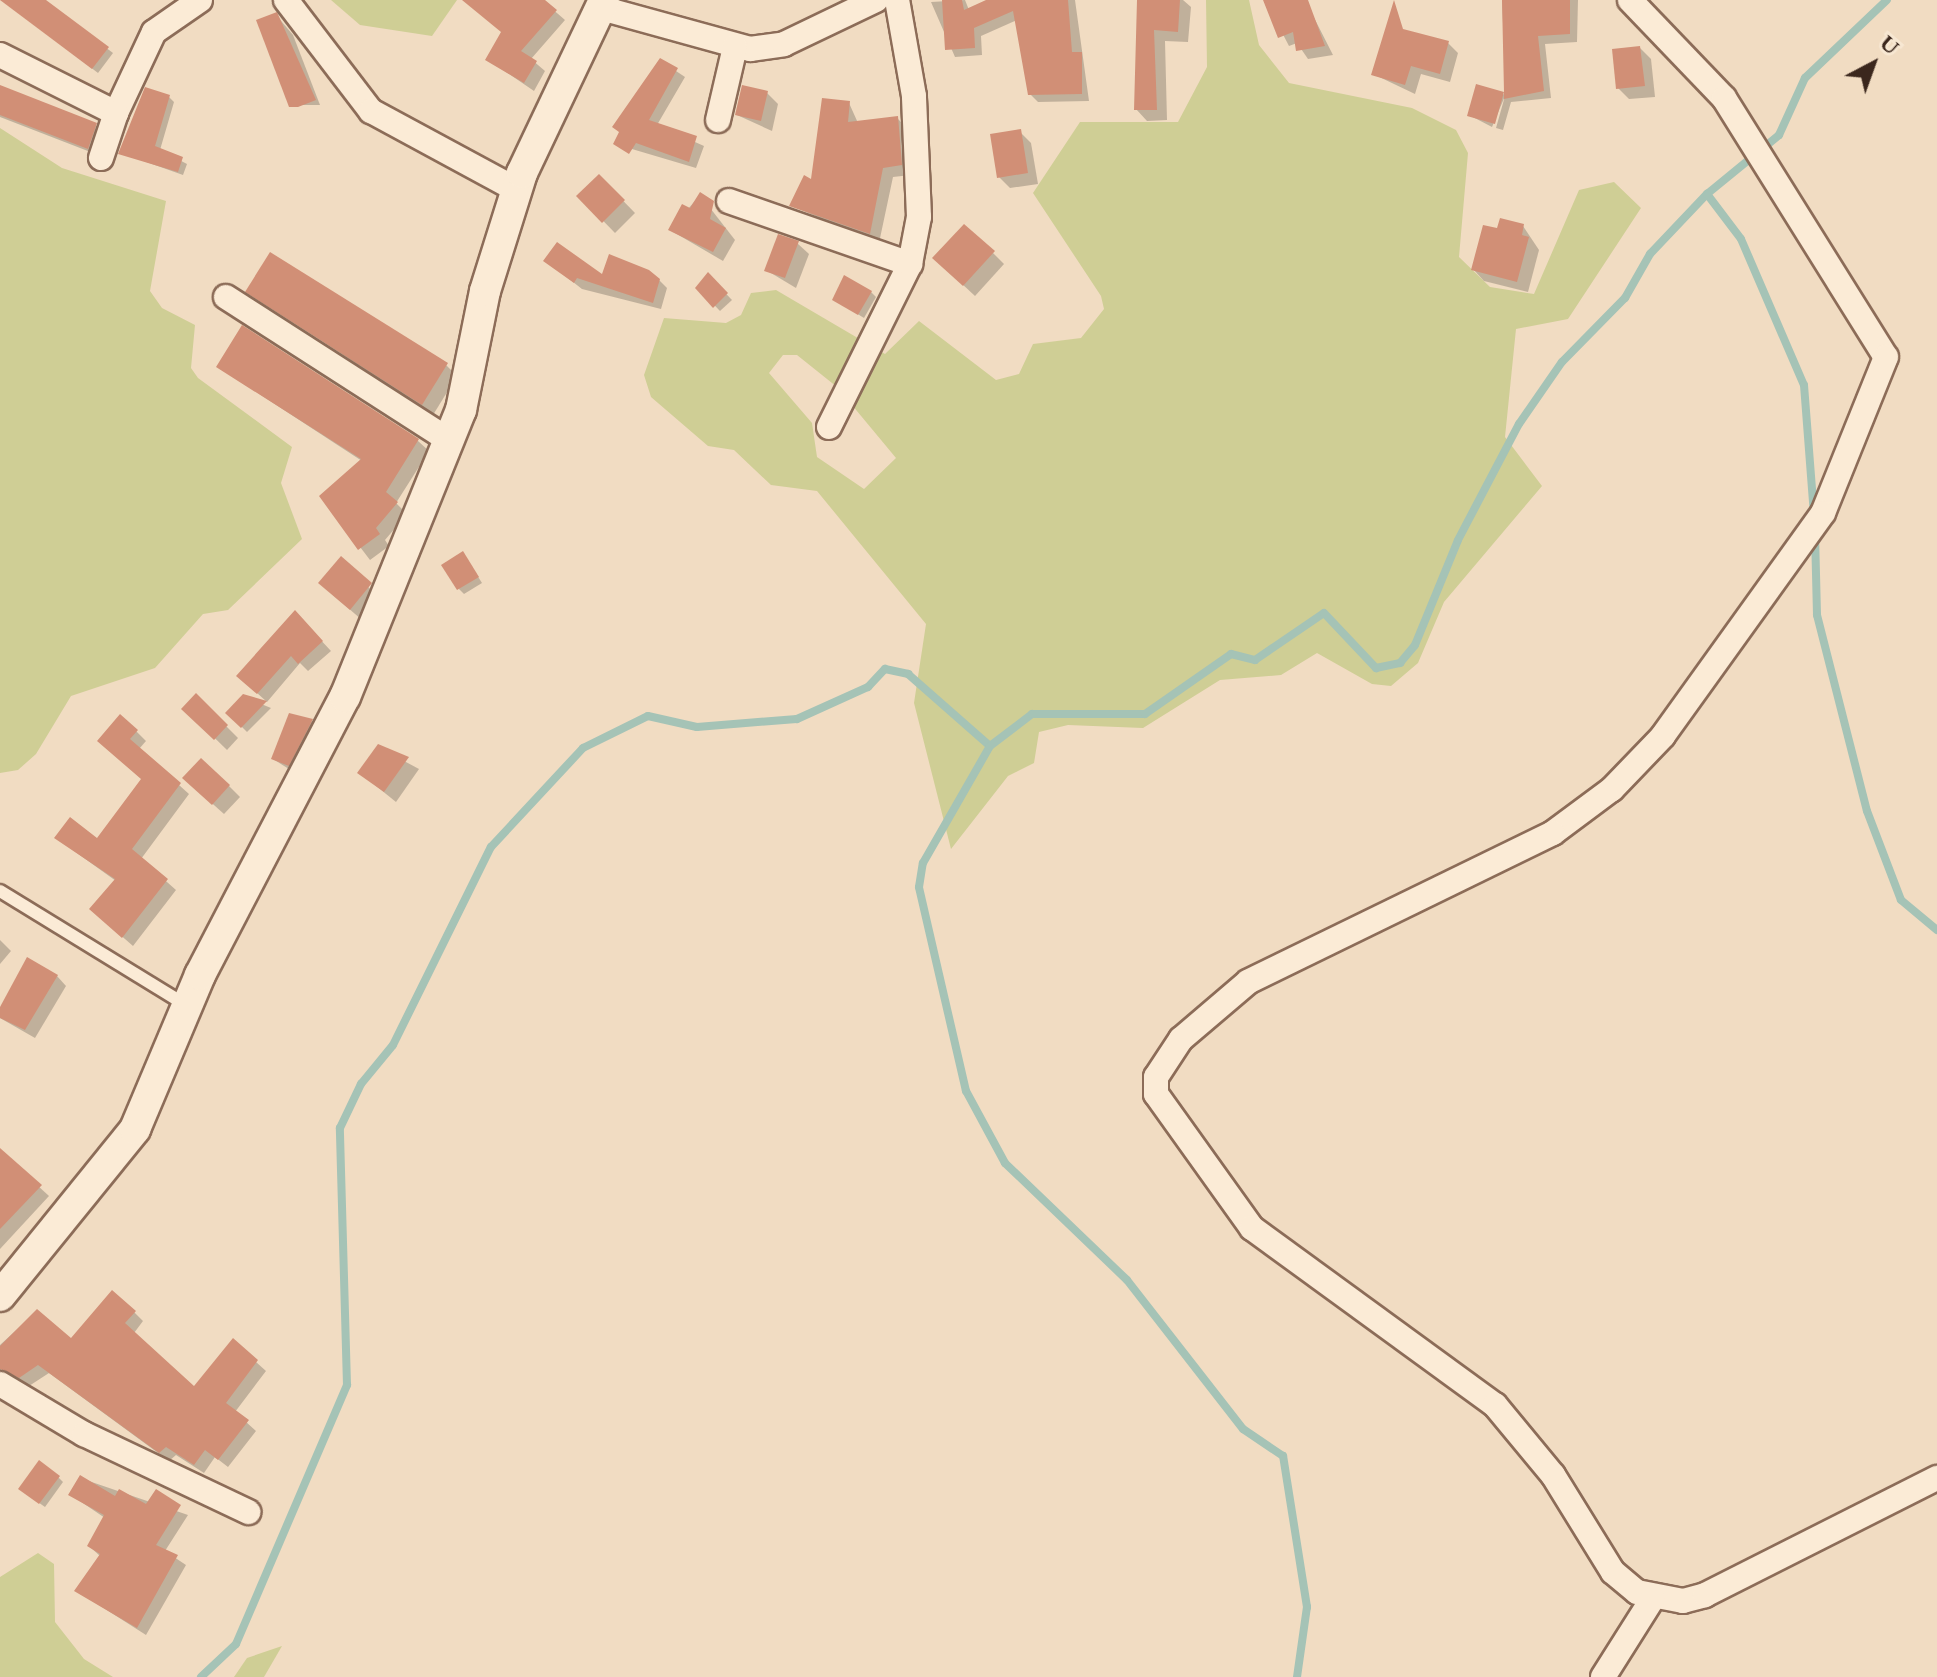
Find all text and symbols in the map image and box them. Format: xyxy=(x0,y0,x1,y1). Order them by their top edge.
north arrow xyxy=(1833,24,1913,104)
text: U xyxy=(1871,27,1907,64)

